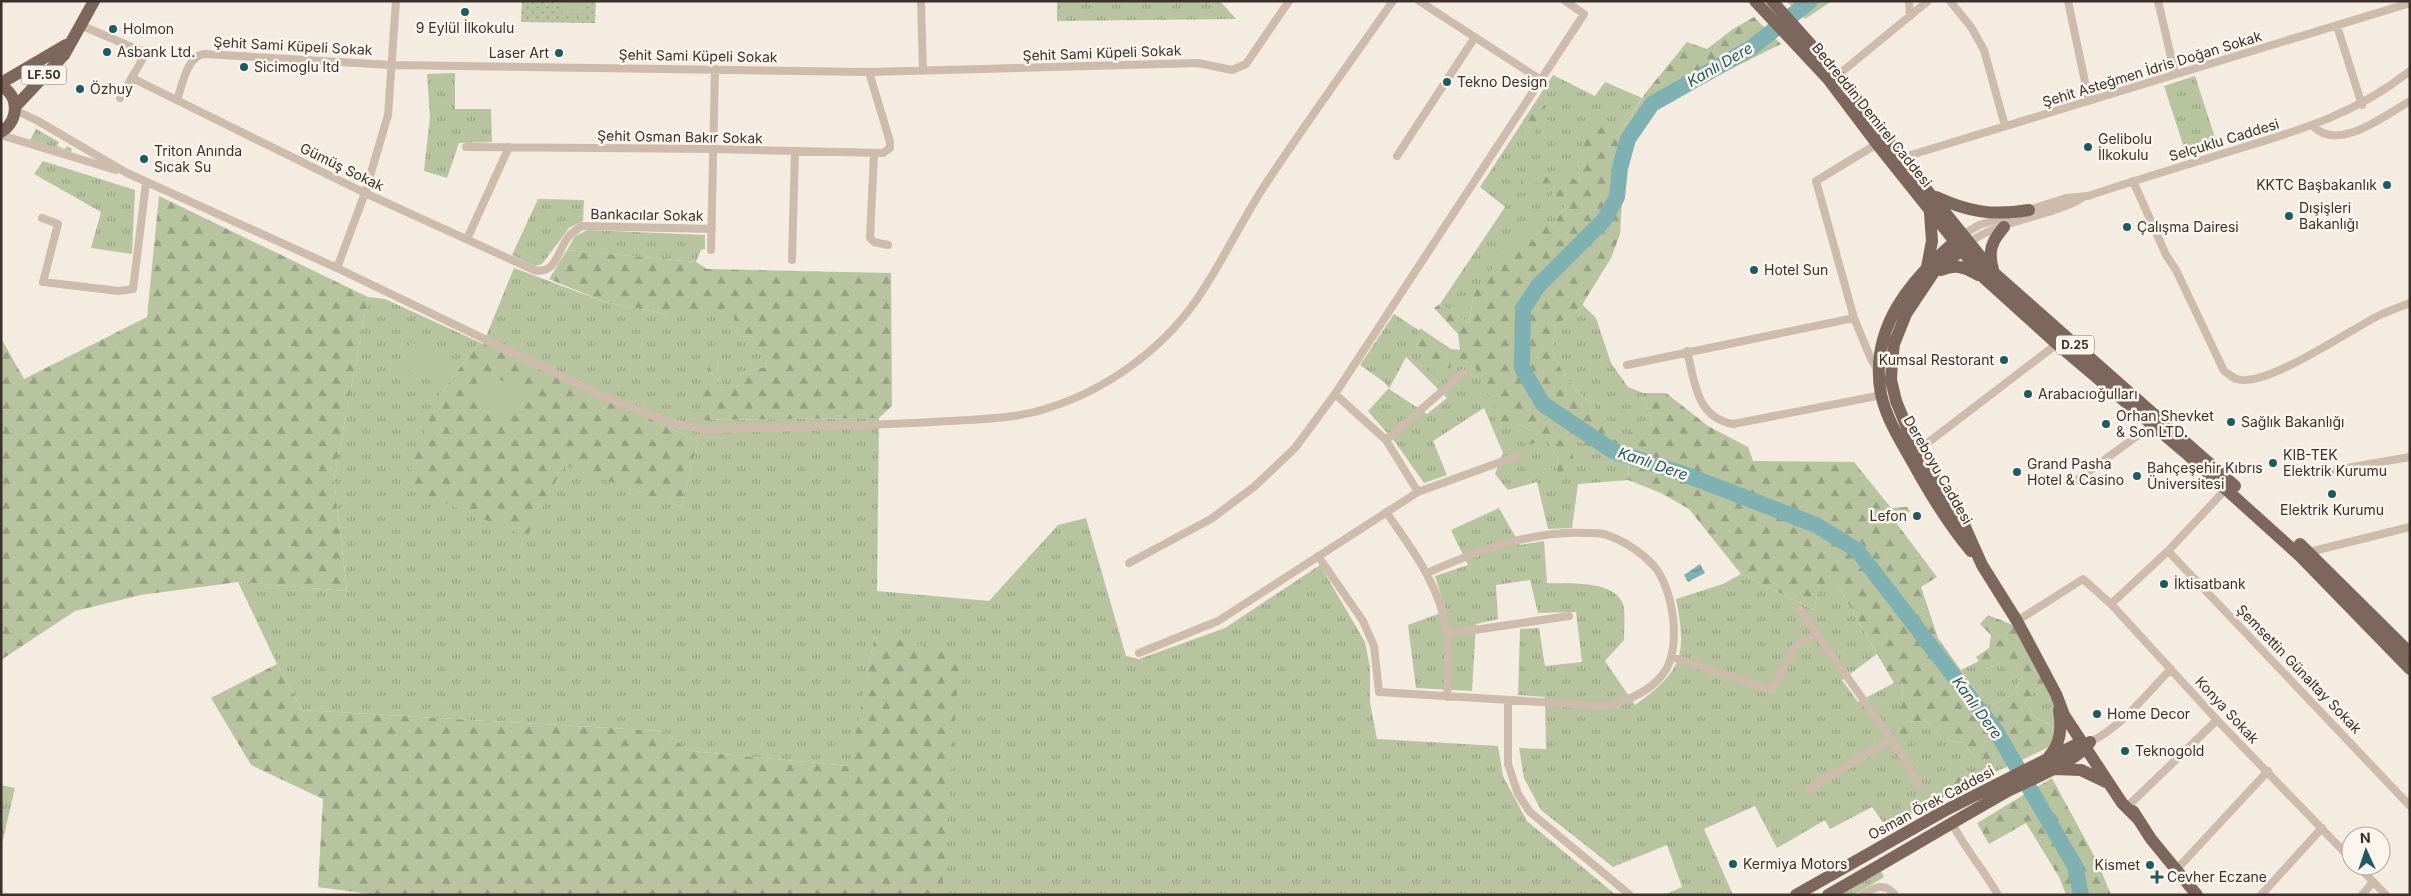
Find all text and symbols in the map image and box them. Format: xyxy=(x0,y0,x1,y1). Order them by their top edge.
marker: 9 Eylül İlkokulu xyxy=(459,6,471,18)
place label: 9 Eylül İlkokulu xyxy=(416,19,514,36)
place label: Holmon xyxy=(123,20,174,37)
marker: Holmon xyxy=(107,23,119,35)
street label: Şehit Asteğmen İdris Doğan Sokak xyxy=(2040,27,2264,110)
street label: Şehit Sami Küpeli Sokak xyxy=(213,33,373,58)
water label: Kanlı Dere xyxy=(1684,38,1756,91)
street label: Bedreddin Demirel Caddesi xyxy=(1809,39,1936,190)
street label: Şehit Sami Küpeli Sokak xyxy=(1022,41,1182,64)
place label: Asbank Ltd. xyxy=(117,43,195,60)
place label: Laser Art xyxy=(489,44,549,61)
marker: Asbank Ltd. xyxy=(101,46,113,58)
street label: Şehit Sami Küpeli Sokak xyxy=(618,46,778,65)
marker: Laser Art xyxy=(553,47,565,59)
place label: Sicimoglu ltd xyxy=(254,58,339,75)
marker: Sicimoglu ltd xyxy=(238,61,250,73)
road number: LF.50 xyxy=(22,66,66,84)
place label: Tekno Design xyxy=(1457,73,1547,90)
marker: Tekno Design xyxy=(1441,76,1453,88)
place label: Özhuy xyxy=(90,80,133,97)
marker: Özhuy xyxy=(74,83,86,95)
street label: Selçuklu Caddesi xyxy=(2167,115,2281,164)
street label: Şehit Osman Bakır Sokak xyxy=(597,127,763,146)
place label: Gelibolu İlkokulu xyxy=(2098,130,2152,163)
street label: Gümüş Sokak xyxy=(298,139,387,194)
marker: Gelibolu İlkokulu xyxy=(2082,141,2094,153)
place label: Triton Anında Sıcak Su xyxy=(154,142,242,175)
marker: Triton Anında Sıcak Su xyxy=(138,153,150,165)
place label: KKTC Başbakanlık xyxy=(2256,176,2377,193)
marker: KKTC Başbakanlık xyxy=(2381,179,2393,191)
place label: Dışişleri Bakanlığı xyxy=(2299,199,2359,232)
street label: Bankacılar Sokak xyxy=(590,205,704,224)
marker: Dışişleri Bakanlığı xyxy=(2283,210,2295,222)
place label: Çalışma Dairesi xyxy=(2137,218,2239,235)
marker: Çalışma Dairesi xyxy=(2121,221,2133,233)
place label: Hotel Sun xyxy=(1764,261,1828,278)
marker: Hotel Sun xyxy=(1748,264,1760,276)
road number: D.25 xyxy=(2056,336,2094,354)
place label: Kumsal Restorant xyxy=(1879,351,1994,368)
marker: Kumsal Restorant xyxy=(1998,354,2010,366)
place label: Arabacıoğulları xyxy=(2038,385,2138,402)
marker: Arabacıoğulları xyxy=(2022,388,2034,400)
place label: Orhan Shevket & Son LTD. xyxy=(2116,407,2214,440)
street label: Dereboyu Caddesi xyxy=(1900,412,1976,527)
place label: Sağlık Bakanlığı xyxy=(2241,413,2344,430)
marker: Sağlık Bakanlığı xyxy=(2225,416,2237,428)
marker: Orhan Shevket & Son LTD. xyxy=(2100,418,2112,430)
water label: Kanlı Dere xyxy=(1616,443,1691,484)
place label: KIB-TEK Elektrik Kurumu xyxy=(2283,446,2387,479)
place label: Grand Pasha Hotel & Casino xyxy=(2027,455,2124,488)
marker: KIB-TEK Elektrik Kurumu xyxy=(2267,457,2279,469)
place label: Bahçeşehir Kıbrıs Üniversitesi xyxy=(2147,459,2263,492)
marker: Grand Pasha Hotel & Casino xyxy=(2011,466,2023,478)
marker: Bahçeşehir Kıbrıs Üniversitesi xyxy=(2131,470,2143,482)
marker: Elektrik Kurumu xyxy=(2326,488,2338,500)
place label: Elektrik Kurumu xyxy=(2280,501,2384,518)
place label: Lefon xyxy=(1869,507,1907,524)
marker: Lefon xyxy=(1911,510,1923,522)
place label: İktisatbank xyxy=(2174,575,2246,592)
marker: İktisatbank xyxy=(2158,578,2170,590)
street label: Şemsettin Günaltay Sokak xyxy=(2233,601,2366,737)
water label: Kanlı Dere xyxy=(1948,673,2006,743)
street label: Konya Sokak xyxy=(2192,673,2263,747)
place label: Home Decor xyxy=(2107,705,2190,722)
marker: Home Decor xyxy=(2091,708,2103,720)
place label: Teknogold xyxy=(2135,742,2204,759)
marker: Teknogold xyxy=(2119,745,2131,757)
street label: Osman Örek Caddesi xyxy=(1865,762,1997,843)
north arrow xyxy=(2341,826,2391,876)
text: N xyxy=(2360,829,2371,846)
place label: Kermiya Motors xyxy=(1743,855,1847,872)
place label: Kismet xyxy=(2095,856,2140,873)
marker: Kermiya Motors xyxy=(1727,858,1739,870)
marker: Kismet xyxy=(2144,859,2156,871)
place label: Cevher Eczane xyxy=(2167,868,2267,885)
marker: Cevher Eczane xyxy=(2151,871,2163,883)

